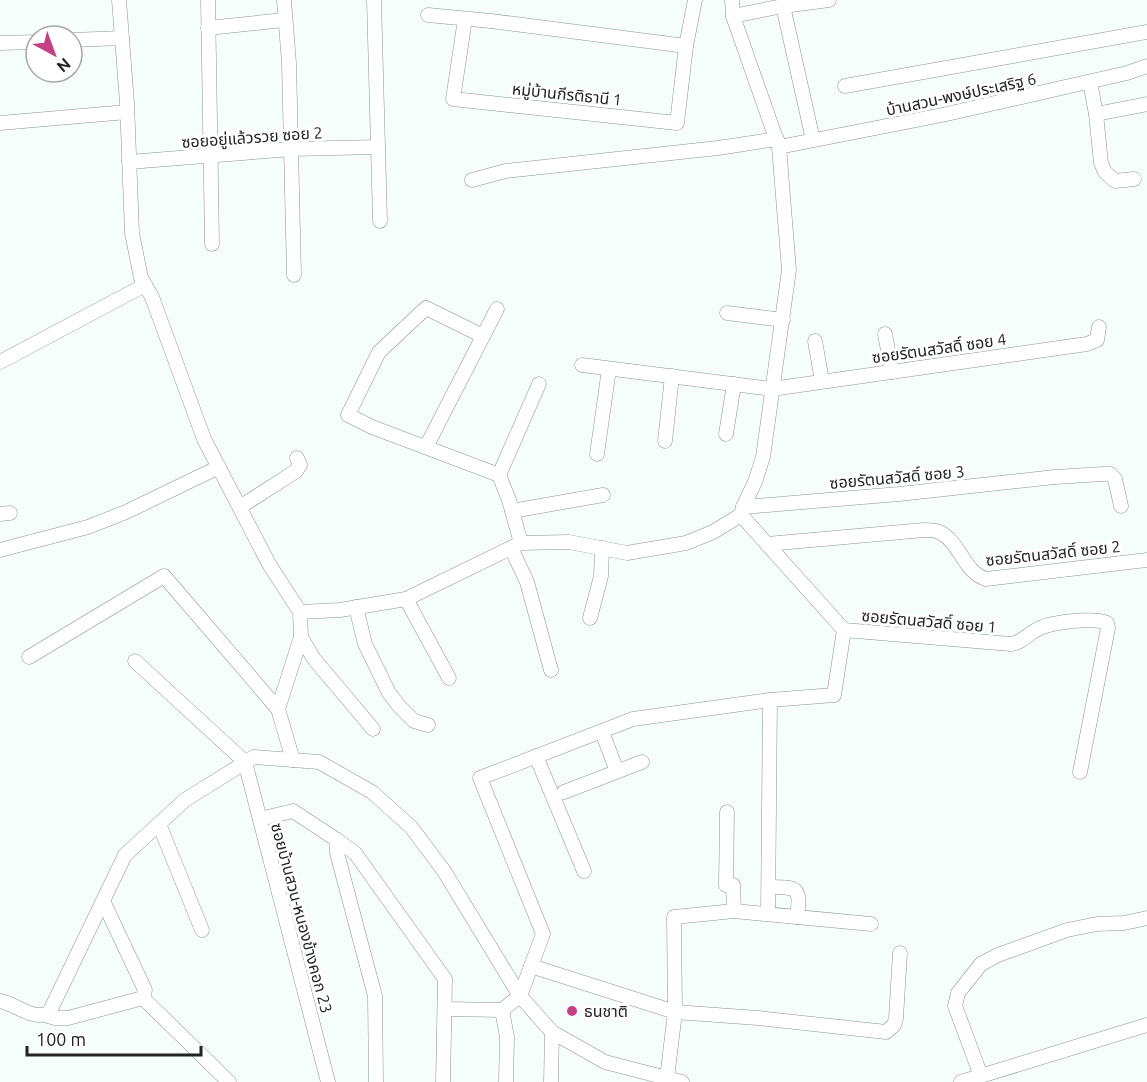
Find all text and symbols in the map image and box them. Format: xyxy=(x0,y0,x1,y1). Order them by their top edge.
north arrow xyxy=(24,24,84,84)
text: N xyxy=(53,55,74,76)
street label: บ้านสวน-พงษ์ประเสริฐ 6 xyxy=(884,69,1038,119)
street label: หมู่บ้านกีรติธานี 1 xyxy=(511,79,623,110)
street label: ซอยอยู่แล้วรวย ซอย 2 xyxy=(181,123,323,152)
street label: ซอยรัตนสวัสดิ์ ซอย 4 xyxy=(871,330,1007,366)
street label: ซอยรัตนสวัสดิ์ ซอย 3 xyxy=(829,462,965,492)
street label: ซอยรัตนสวัสดิ์ ซอย 2 xyxy=(985,537,1121,569)
street label: ซอยรัตนสวัสดิ์ ซอย 1 xyxy=(861,606,997,636)
street label: ซอยบ้านสวน-หนองข้างคอก 23 xyxy=(268,821,336,1015)
place label: ธนชาติ xyxy=(584,1002,628,1020)
marker: ธนชาติ xyxy=(565,1004,579,1018)
scale bar xyxy=(27,1019,201,1057)
text: 100 m xyxy=(36,1029,86,1049)

